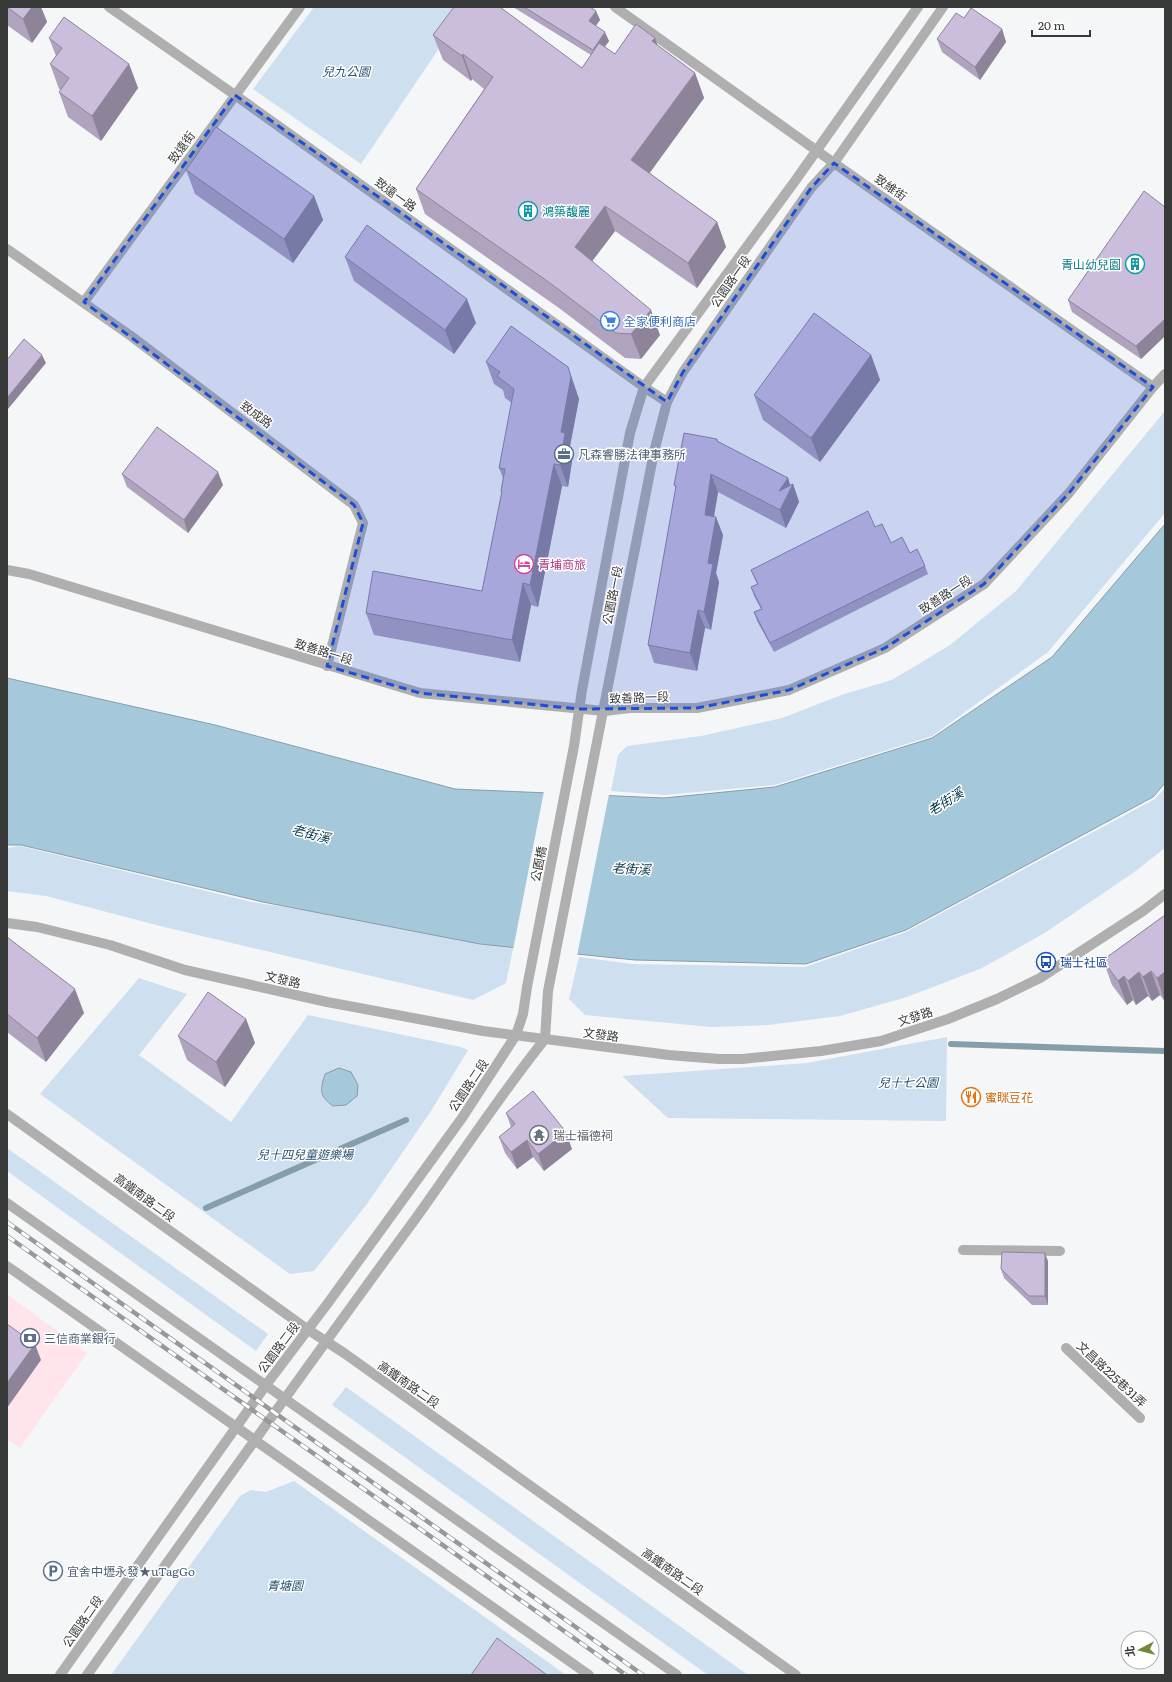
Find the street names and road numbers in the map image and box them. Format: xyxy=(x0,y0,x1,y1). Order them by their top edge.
street label: 致遠街 xyxy=(163,127,199,167)
street label: 致維街 xyxy=(871,169,911,205)
street label: 致遠一路 xyxy=(371,173,421,215)
street label: 公園路一段 xyxy=(705,251,755,311)
street label: 致成路 xyxy=(237,396,277,432)
street label: 公園路一段 xyxy=(597,564,627,626)
street label: 致善路一段 xyxy=(915,570,975,618)
street label: 致善路一段 xyxy=(293,634,355,668)
street label: 致善路一段 xyxy=(609,687,669,707)
street label: 公園橋 xyxy=(526,845,550,883)
street label: 文發路 xyxy=(263,966,303,992)
street label: 文發路 xyxy=(895,1002,935,1030)
street label: 文發路 xyxy=(582,1023,620,1045)
street label: 公園路二段 xyxy=(444,1055,492,1115)
street label: 高鐵南路二段 xyxy=(111,1169,179,1225)
street label: 公園路二段 xyxy=(253,1318,303,1376)
street label: 文昌路225巷31弄 xyxy=(1073,1337,1151,1411)
street label: 高鐵南路二段 xyxy=(374,1356,444,1412)
street label: 高鐵南路二段 xyxy=(638,1543,708,1599)
street label: 公園路二段 xyxy=(57,1591,107,1651)

